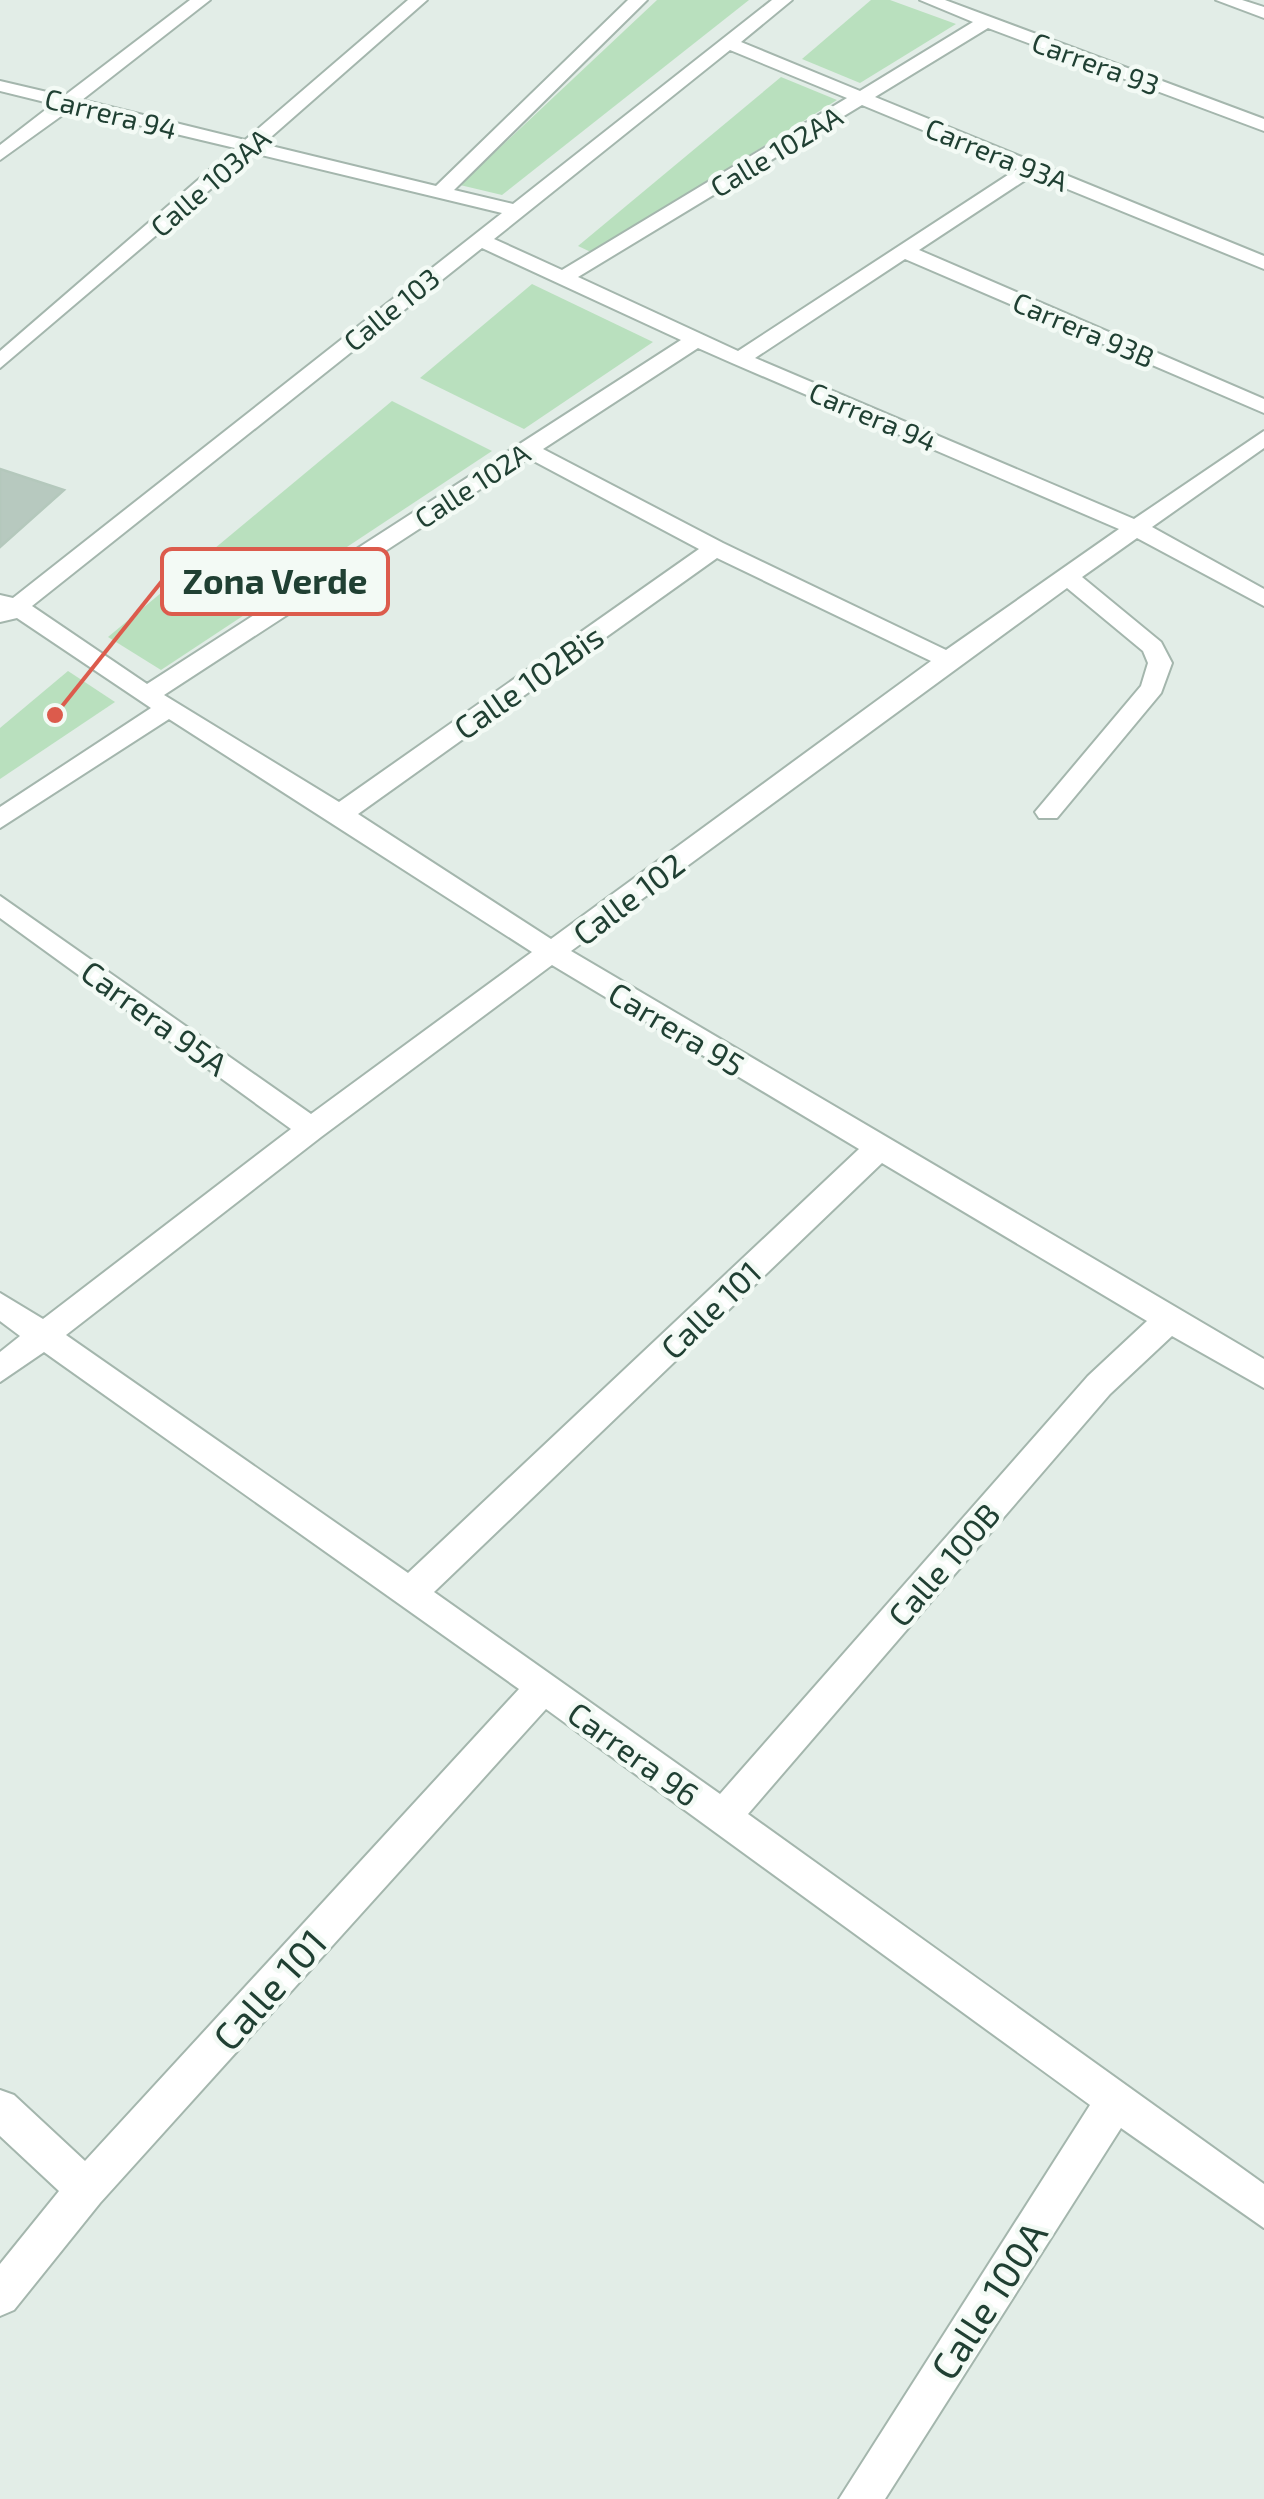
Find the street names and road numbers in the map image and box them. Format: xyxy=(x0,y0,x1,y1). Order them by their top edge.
street label: Carrera 93 xyxy=(1028,24,1164,102)
street label: Carrera 94 xyxy=(42,80,180,146)
street label: Calle 102AA xyxy=(704,98,849,204)
street label: Carrera 93A xyxy=(921,110,1074,198)
street label: Calle 103AA xyxy=(143,120,277,243)
street label: Calle 103 xyxy=(336,260,446,358)
street label: Carrera 93B xyxy=(1008,284,1160,374)
street label: Carrera 94 xyxy=(804,374,942,458)
street label: Calle 102A xyxy=(408,435,536,535)
street label: Calle 102Bis xyxy=(446,616,610,746)
street label: Calle 102 xyxy=(565,844,691,952)
street label: Carrera 95A xyxy=(75,951,235,1083)
street label: Carrera 95 xyxy=(602,973,752,1083)
street label: Calle 101 xyxy=(652,1252,768,1366)
street label: Calle 100B xyxy=(879,1495,1007,1633)
street label: Carrera 96 xyxy=(561,1693,707,1813)
street label: Calle 101 xyxy=(203,1919,335,2059)
street label: Calle 100A xyxy=(920,2212,1056,2387)

